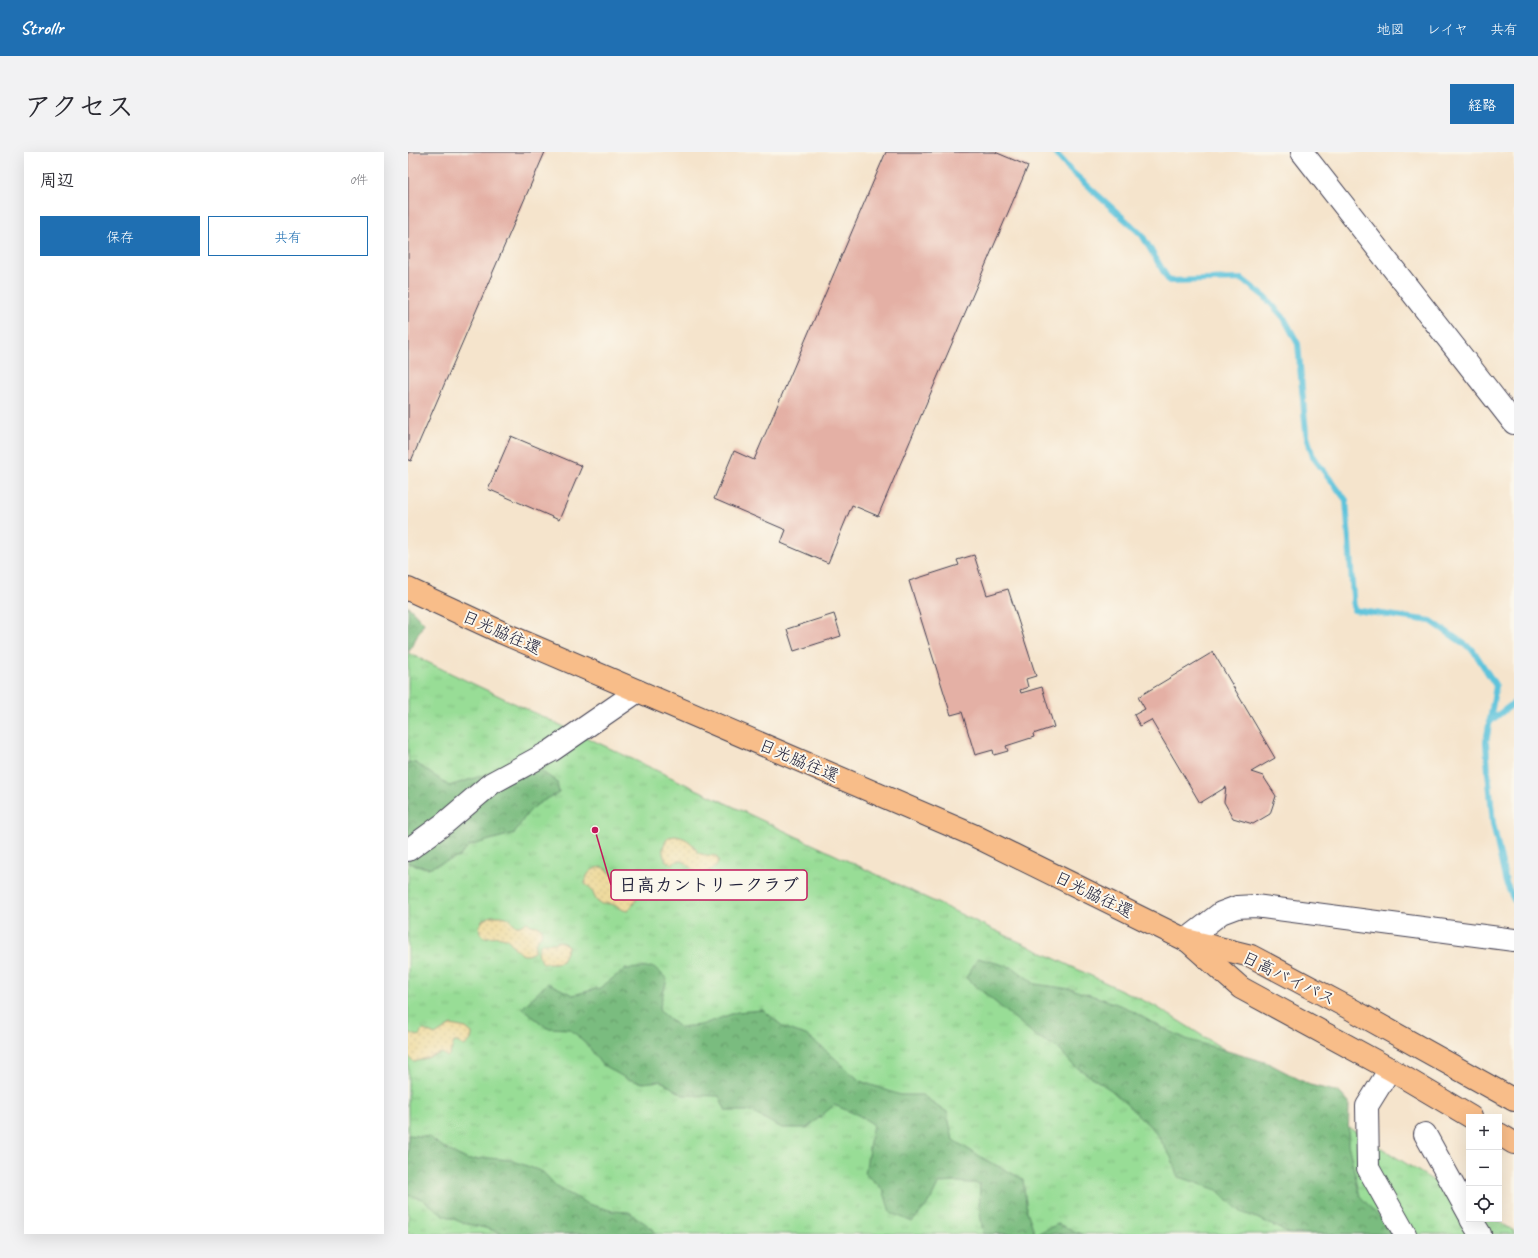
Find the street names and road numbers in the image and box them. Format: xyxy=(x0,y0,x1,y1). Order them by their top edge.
street label: 日光脇往還 xyxy=(459,606,545,659)
street label: 日光脇往還 xyxy=(756,734,842,787)
street label: 日光脇往還 xyxy=(1051,866,1137,923)
street label: 日高バイパス xyxy=(1238,947,1339,1010)

